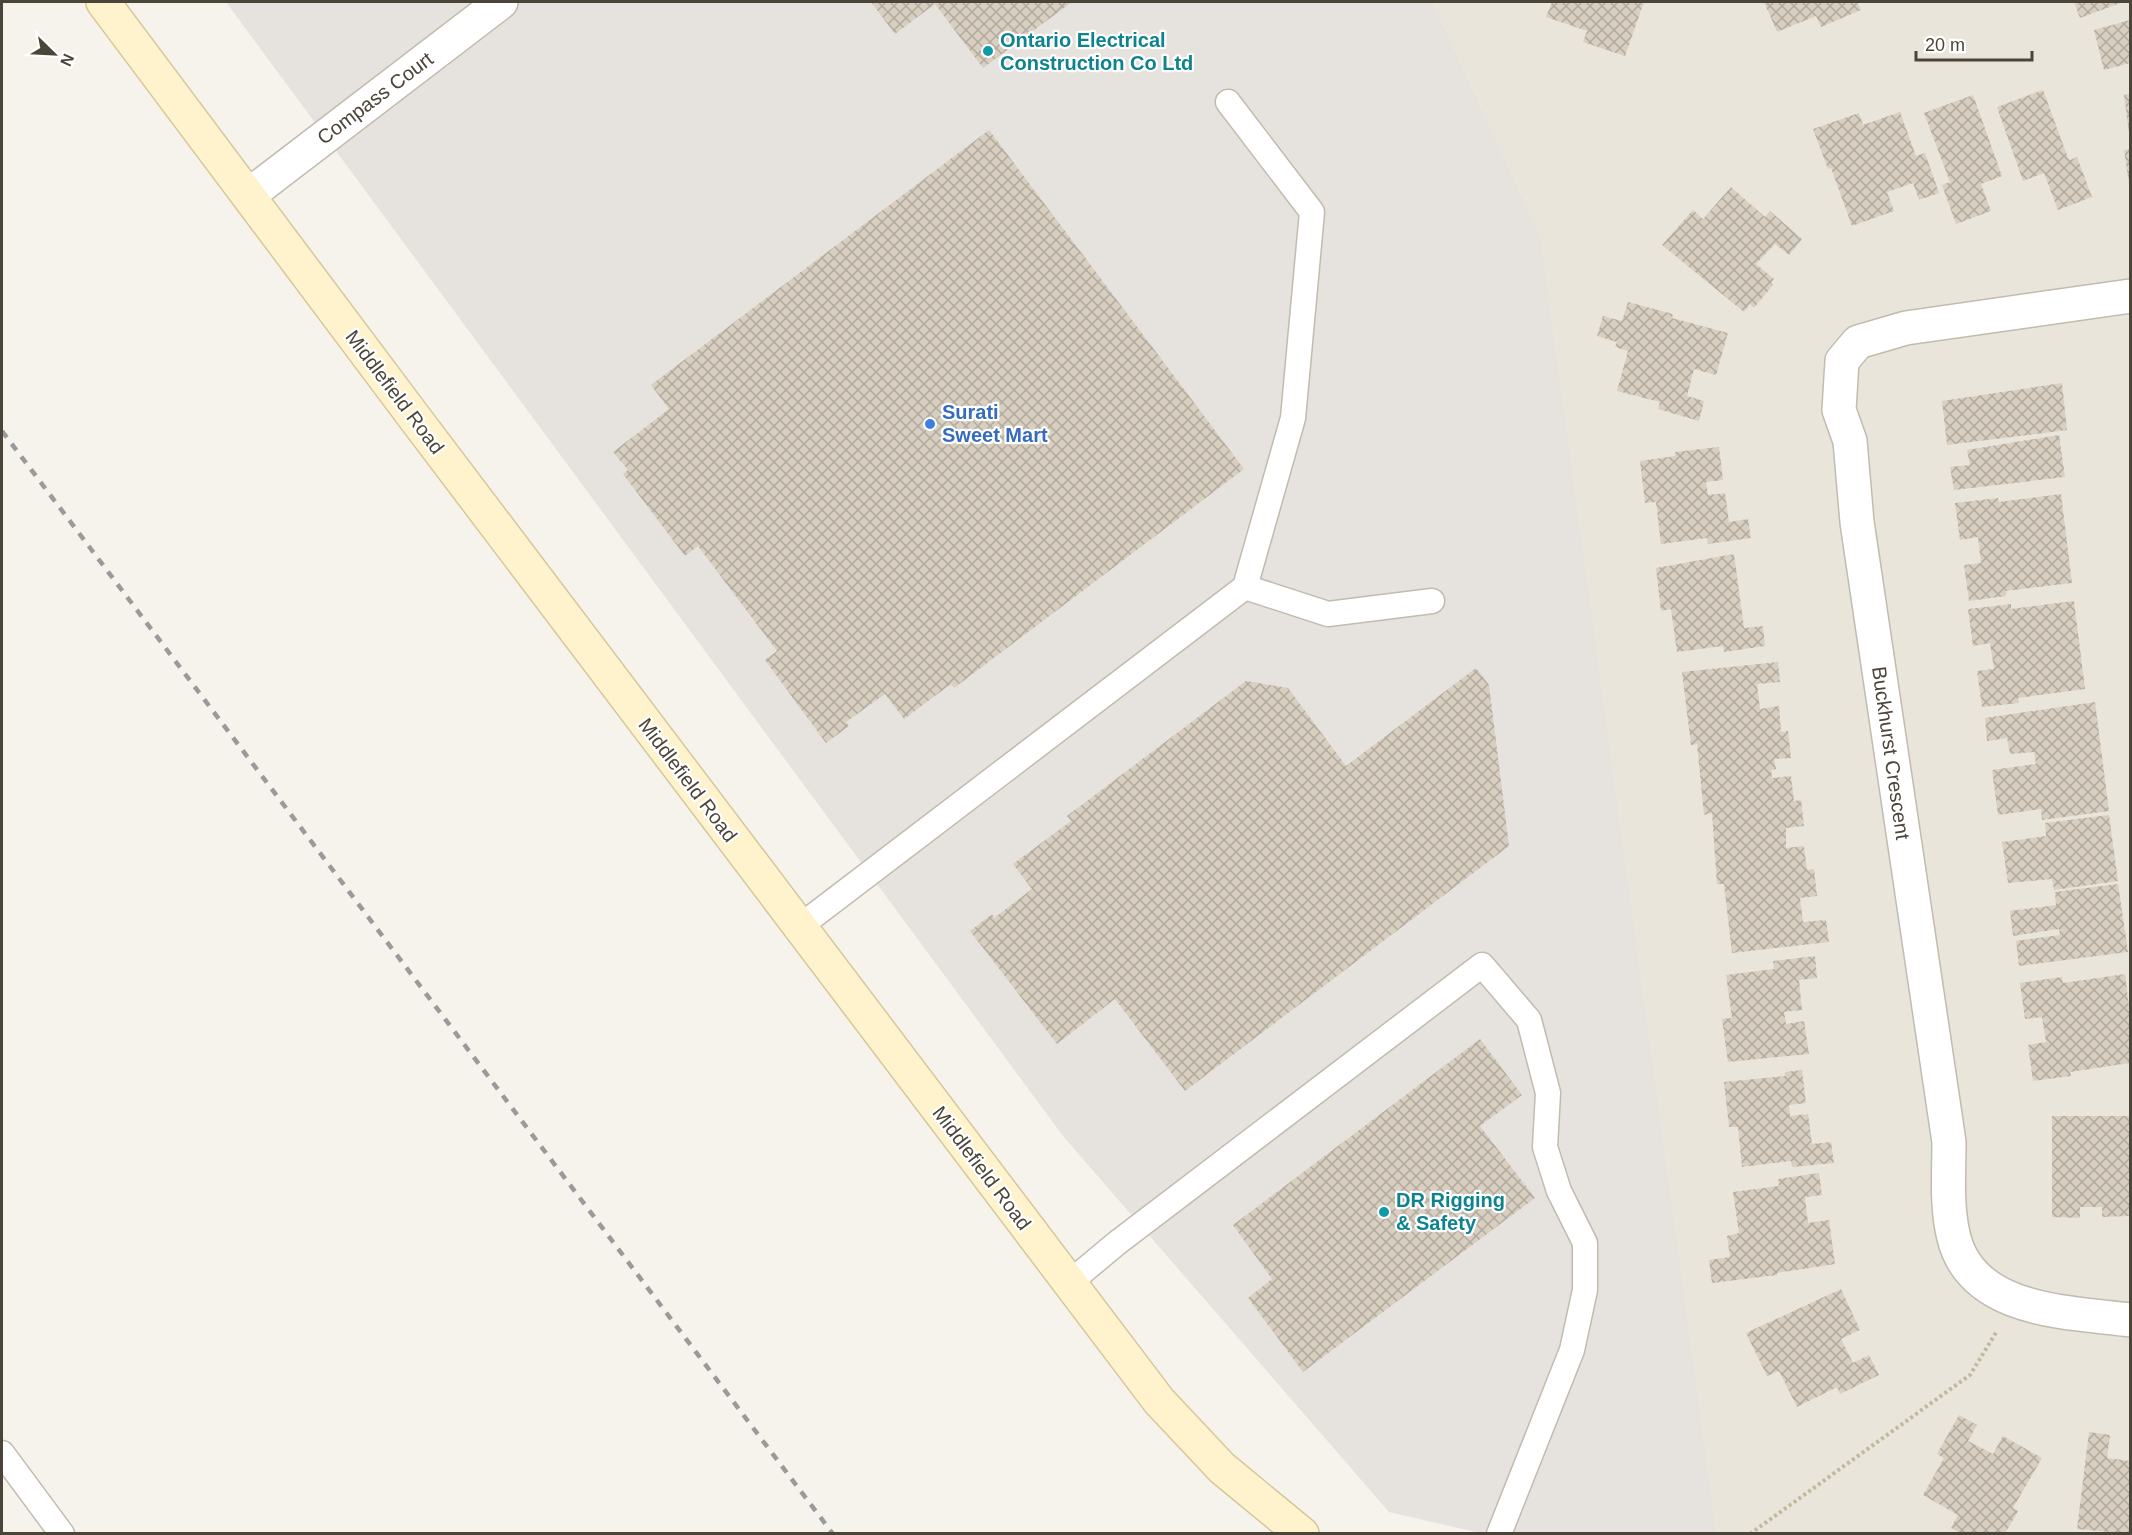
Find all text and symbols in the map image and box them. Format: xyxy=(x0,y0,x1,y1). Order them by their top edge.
north arrow xyxy=(24,24,84,84)
scale bar xyxy=(1916,24,2032,62)
place label: Ontario Electrical Construction Co Ltd xyxy=(1000,29,1193,74)
text: 20 m xyxy=(1925,35,1965,55)
marker: Ontario Electrical Construction Co Ltd xyxy=(981,44,995,58)
street label: Compass Court xyxy=(313,47,437,149)
text: N xyxy=(57,51,77,69)
street label: Middlefield Road xyxy=(341,326,449,458)
place label: Surati Sweet Mart xyxy=(942,401,1048,446)
marker: Surati Sweet Mart xyxy=(923,417,937,431)
street label: Buckhurst Crescent xyxy=(1868,665,1914,841)
street label: Middlefield Road xyxy=(634,714,742,846)
street label: Middlefield Road xyxy=(928,1102,1036,1234)
place label: DR Rigging & Safety xyxy=(1396,1189,1505,1234)
marker: DR Rigging & Safety xyxy=(1377,1205,1391,1219)

